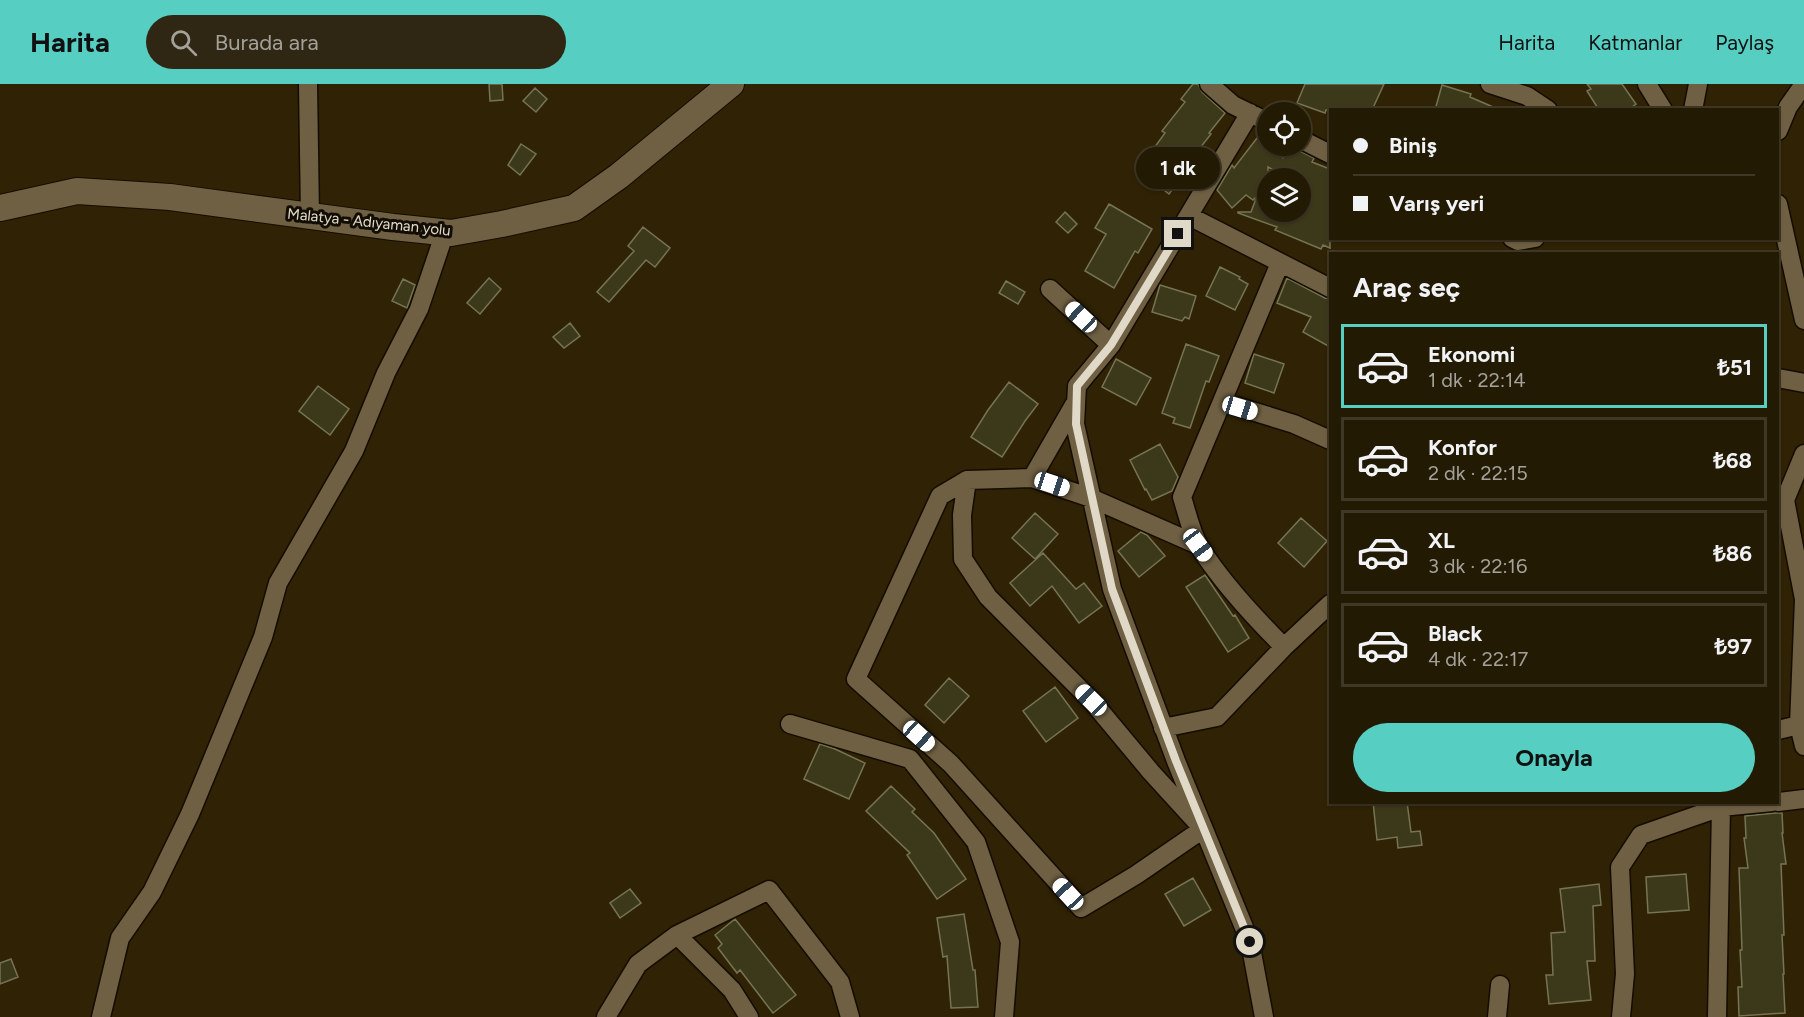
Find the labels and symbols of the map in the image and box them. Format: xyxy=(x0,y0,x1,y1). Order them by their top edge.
callout: 1 dk xyxy=(1136,147,1220,189)
street label: Malatya - Adıyaman yolu xyxy=(286,204,452,240)
route end xyxy=(1164,220,1191,247)
car xyxy=(1062,298,1100,336)
car xyxy=(1220,394,1260,422)
car xyxy=(1032,470,1072,498)
car xyxy=(1180,525,1216,565)
car xyxy=(1072,681,1110,719)
car xyxy=(900,717,938,755)
car xyxy=(1049,875,1087,913)
route start xyxy=(1236,928,1263,955)

